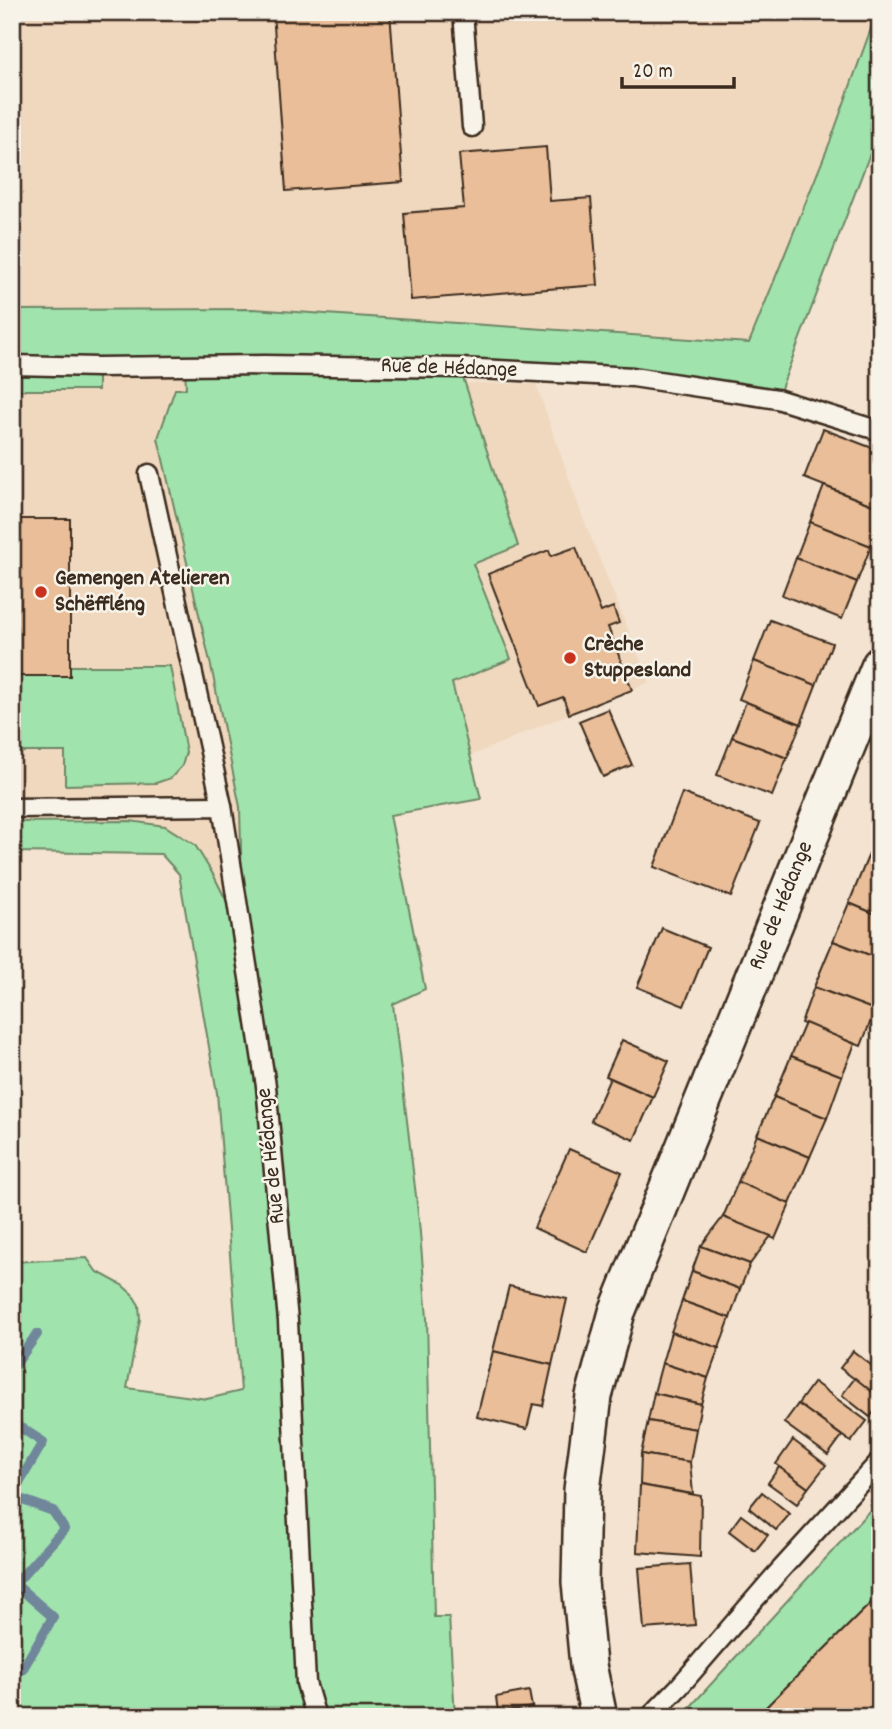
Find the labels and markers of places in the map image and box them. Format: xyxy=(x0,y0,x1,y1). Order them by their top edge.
place label: Gemengen Atelieren Schëffléng xyxy=(55,563,230,622)
marker: Gemengen Atelieren Schëffléng xyxy=(33,584,49,600)
place label: Crèche Stuppesland xyxy=(584,629,691,688)
marker: Crèche Stuppesland xyxy=(562,650,578,666)

